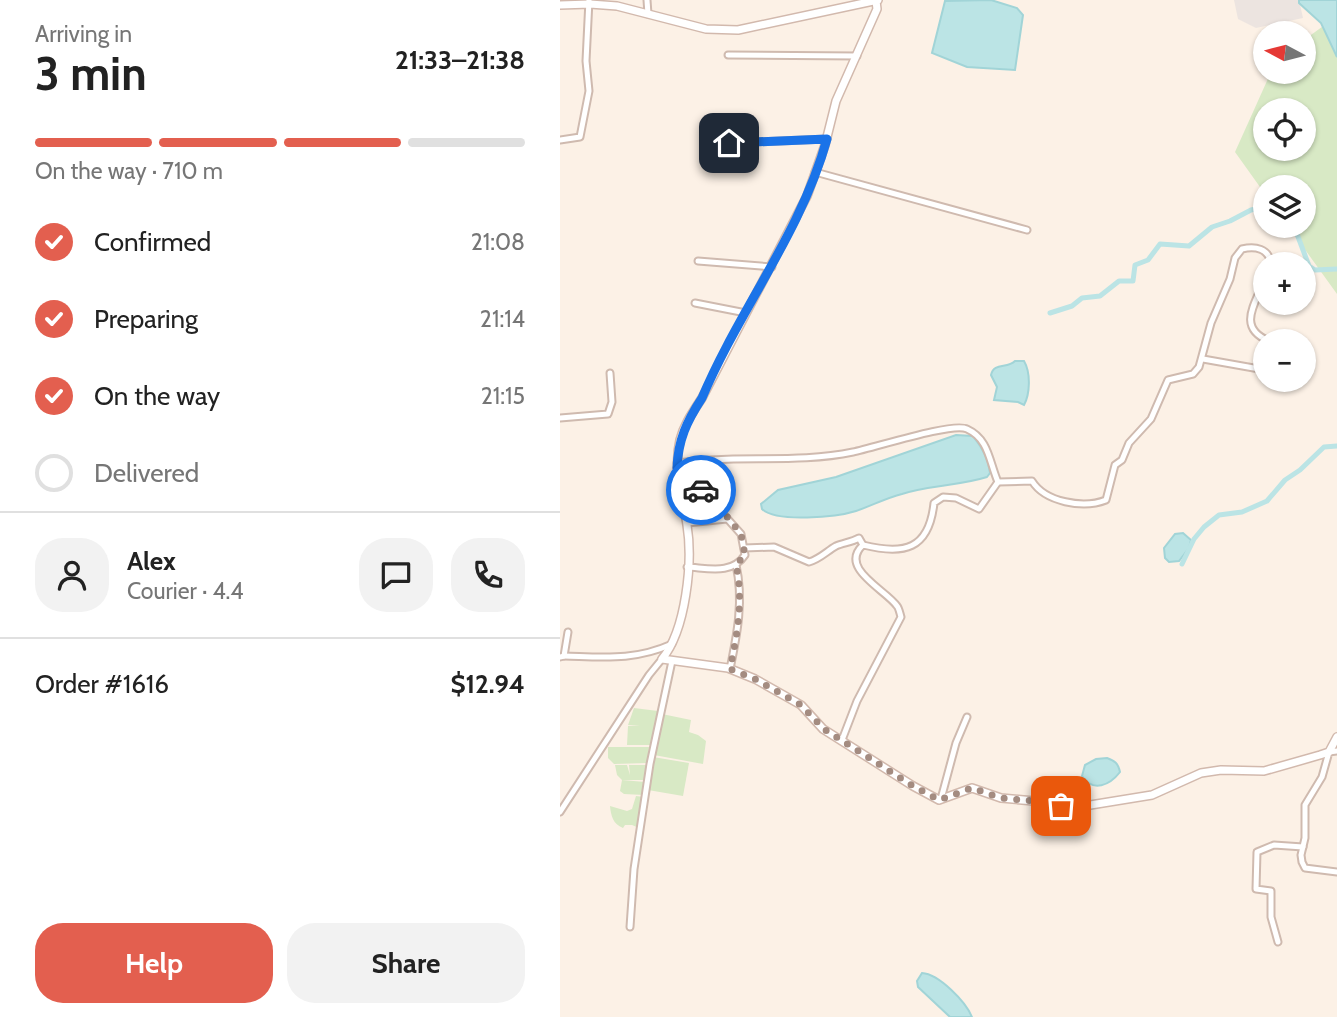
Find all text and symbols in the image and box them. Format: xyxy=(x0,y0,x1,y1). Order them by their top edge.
text: Arriving in xyxy=(35,20,132,48)
north arrow xyxy=(1253,21,1316,84)
map controls xyxy=(1253,21,1316,392)
text: 21:33–21:38 xyxy=(395,44,525,76)
text: 3 min xyxy=(35,46,147,102)
button: locate xyxy=(1253,98,1316,161)
pin xyxy=(699,113,759,173)
icon: home xyxy=(710,124,748,162)
text: On the way · 710 m xyxy=(35,157,223,185)
button: layers xyxy=(1253,175,1316,238)
icon: check xyxy=(35,223,73,261)
text: Confirmed xyxy=(94,226,211,258)
text: 21:08 xyxy=(471,228,525,256)
button: + xyxy=(1253,252,1316,315)
icon: check xyxy=(35,300,73,338)
text: Preparing xyxy=(94,303,198,335)
text: 21:14 xyxy=(480,305,525,333)
button: − xyxy=(1253,329,1316,392)
icon: check xyxy=(35,377,73,415)
text: On the way xyxy=(94,380,220,412)
text: 21:15 xyxy=(481,382,525,410)
courier xyxy=(666,455,736,525)
text: Delivered xyxy=(94,457,199,489)
icon: car xyxy=(682,471,720,509)
button: person xyxy=(35,538,109,612)
button: chat xyxy=(359,538,433,612)
button: phone xyxy=(451,538,525,612)
text: Alex xyxy=(127,545,176,577)
text: Courier · 4.4 xyxy=(127,577,244,605)
text: Order #1616 xyxy=(35,668,169,700)
text: $12.94 xyxy=(450,668,525,700)
pin xyxy=(1031,776,1091,836)
icon: bag xyxy=(1042,787,1080,825)
button: Help xyxy=(35,923,273,1003)
button: Share xyxy=(287,923,525,1003)

